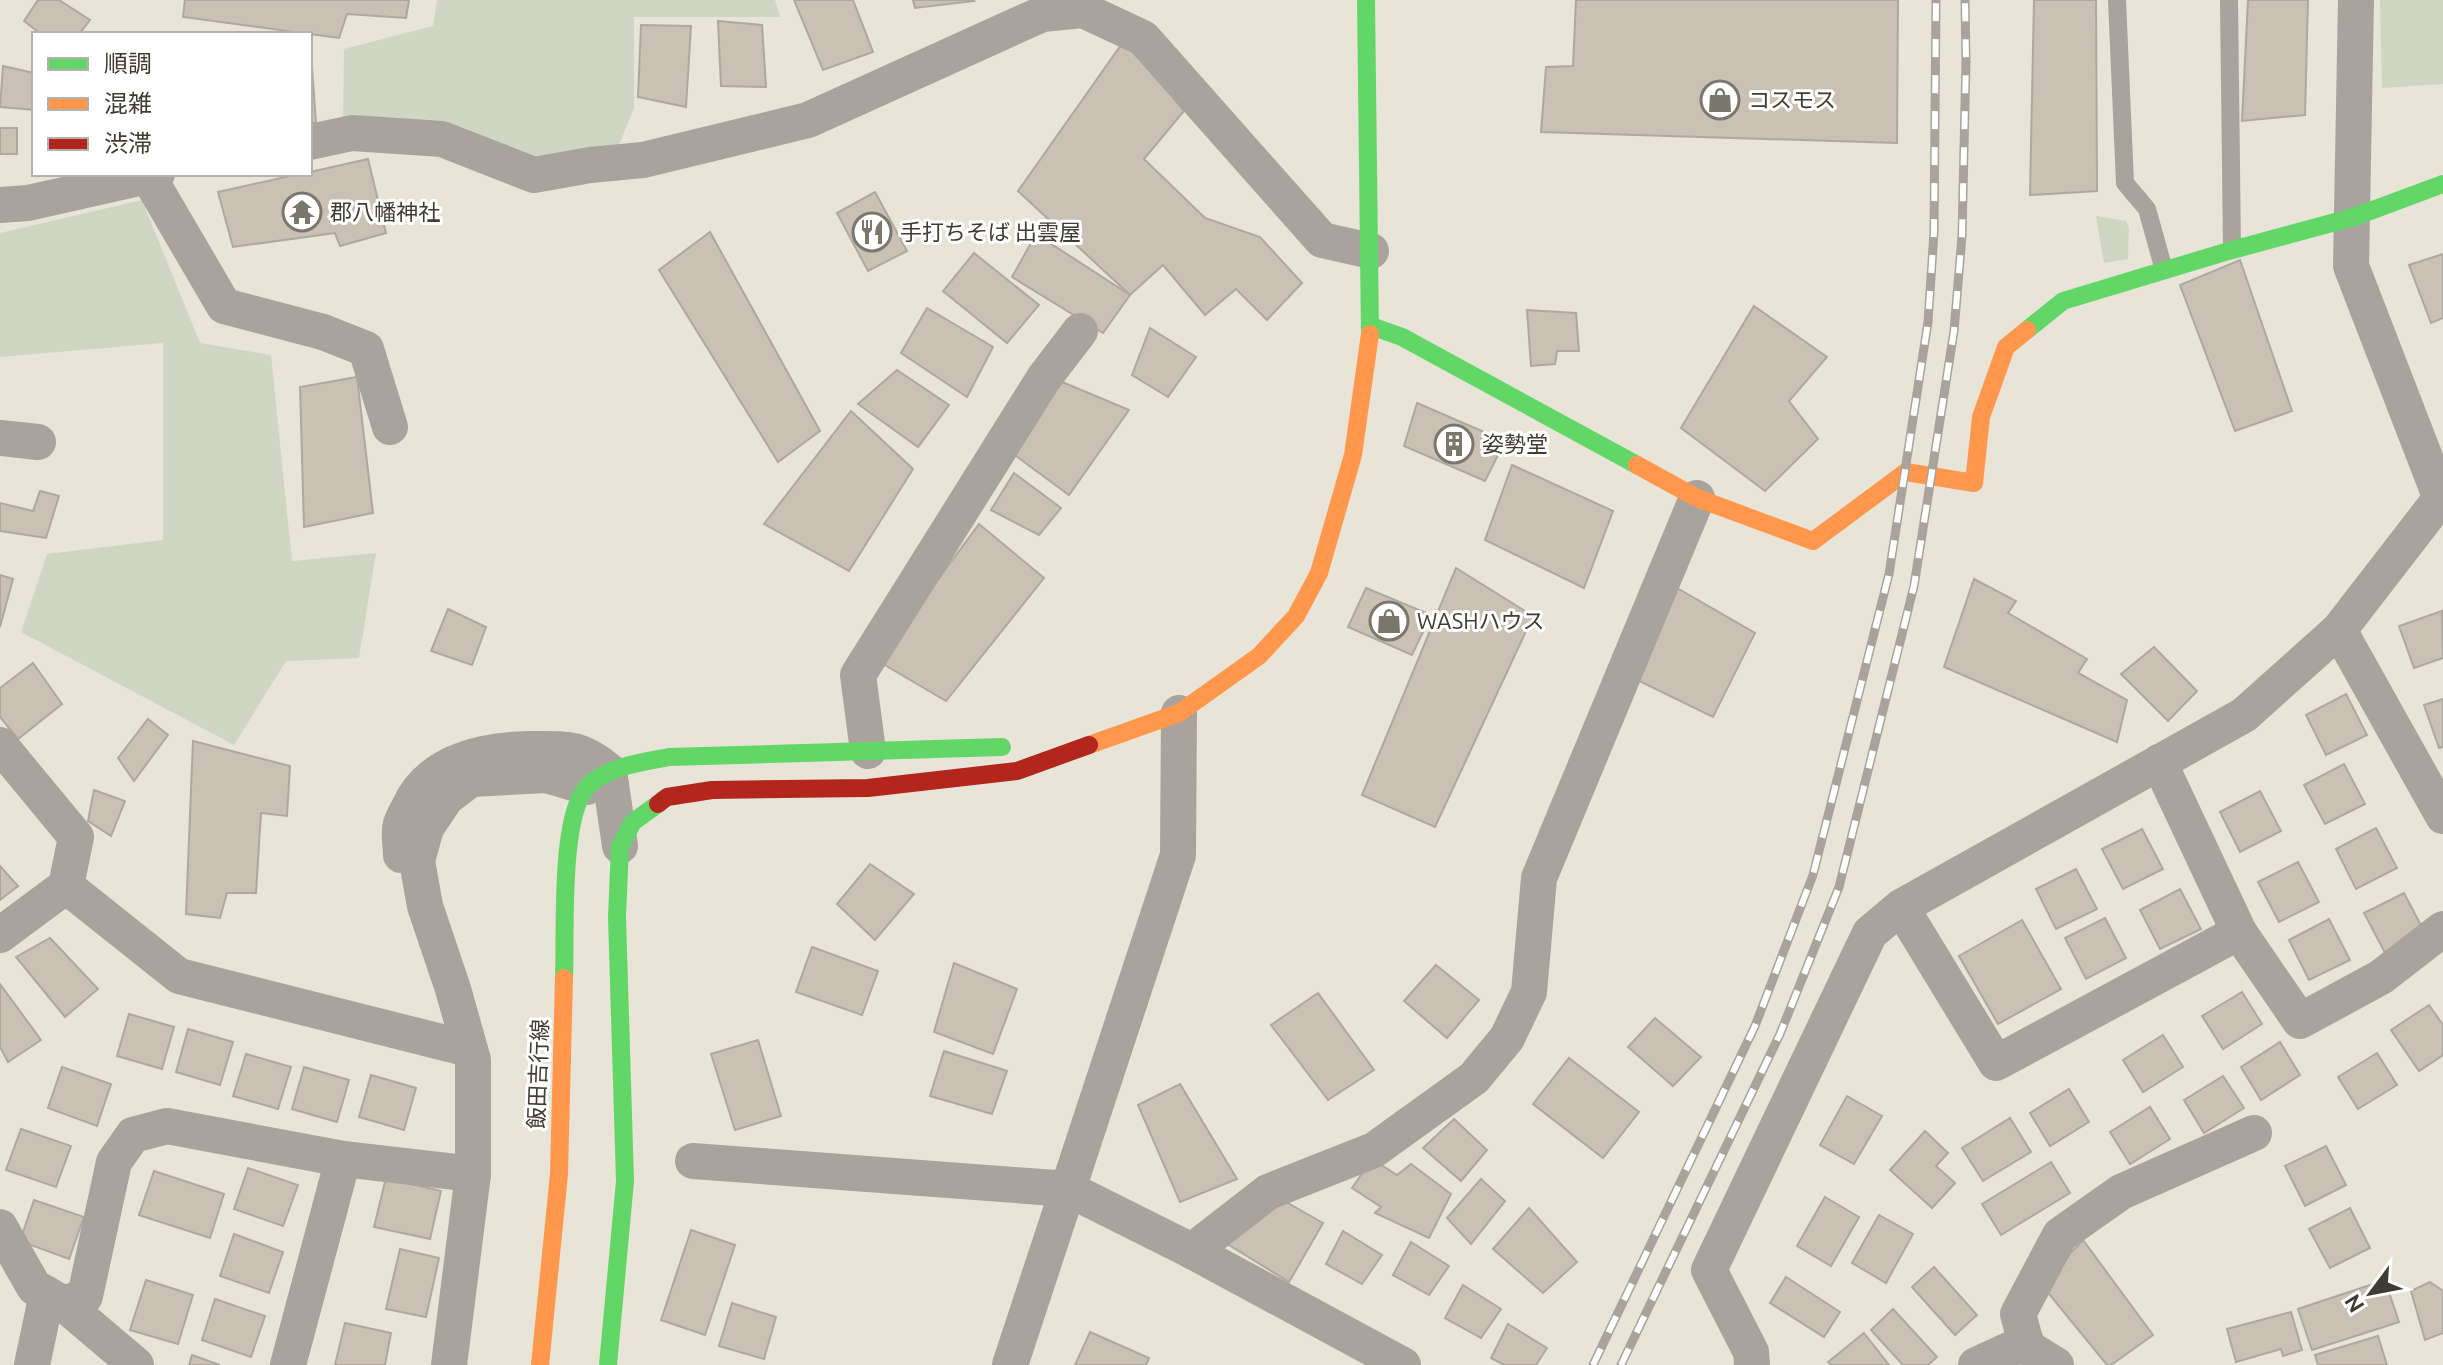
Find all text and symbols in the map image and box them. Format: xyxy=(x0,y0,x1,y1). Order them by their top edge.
legend xyxy=(32,32,312,176)
text: 順調 xyxy=(104,50,152,77)
shop icon: コスモス xyxy=(1699,79,1741,121)
place label: コスモス xyxy=(1748,87,1836,112)
text: 混雑 xyxy=(104,90,152,117)
text: 渋滞 xyxy=(104,130,152,157)
temple icon: 郡八幡神社 xyxy=(281,191,323,233)
place label: 郡八幡神社 xyxy=(330,199,440,224)
restaurant icon: 手打ちそば 出雲屋 xyxy=(851,211,893,253)
place label: 手打ちそば 出雲屋 xyxy=(900,219,1081,244)
building icon: 姿勢堂 xyxy=(1433,423,1475,465)
place label: 姿勢堂 xyxy=(1482,431,1548,456)
shop icon: WASHハウス xyxy=(1368,600,1410,642)
place label: WASHハウス xyxy=(1417,608,1545,633)
street label: 飯田吉行線 xyxy=(523,1019,552,1129)
north arrow xyxy=(2331,1253,2411,1333)
text: N xyxy=(2339,1290,2369,1317)

